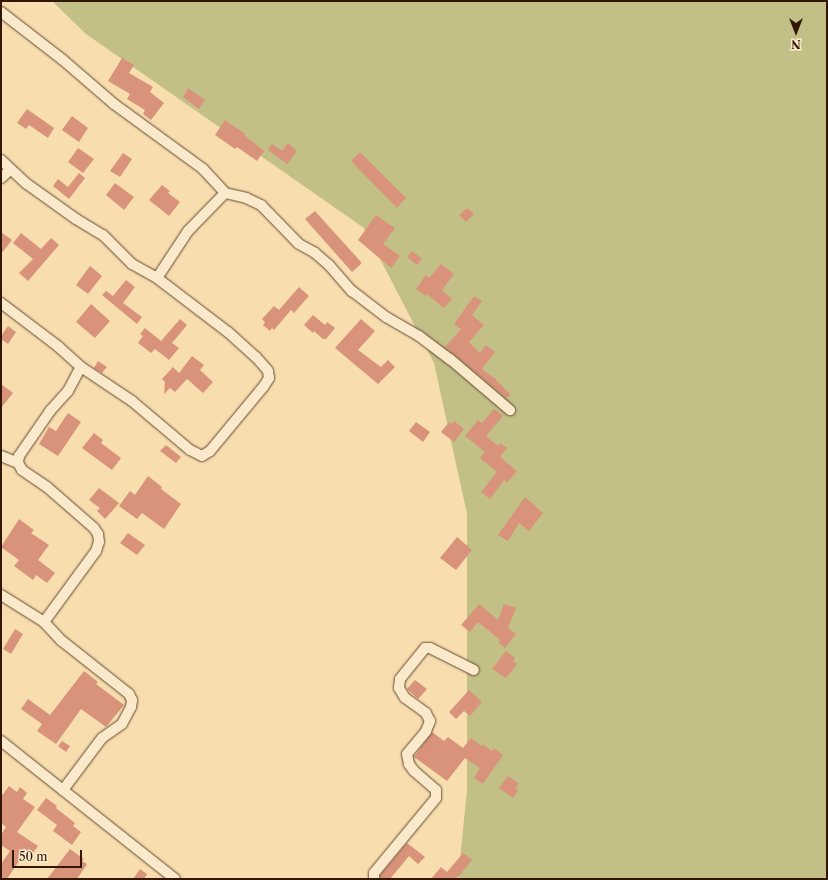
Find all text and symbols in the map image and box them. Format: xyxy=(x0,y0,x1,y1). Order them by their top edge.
north arrow xyxy=(776,12,816,52)
text: N xyxy=(791,37,801,51)
scale bar xyxy=(14,842,84,868)
text: 50 m xyxy=(19,849,48,864)

